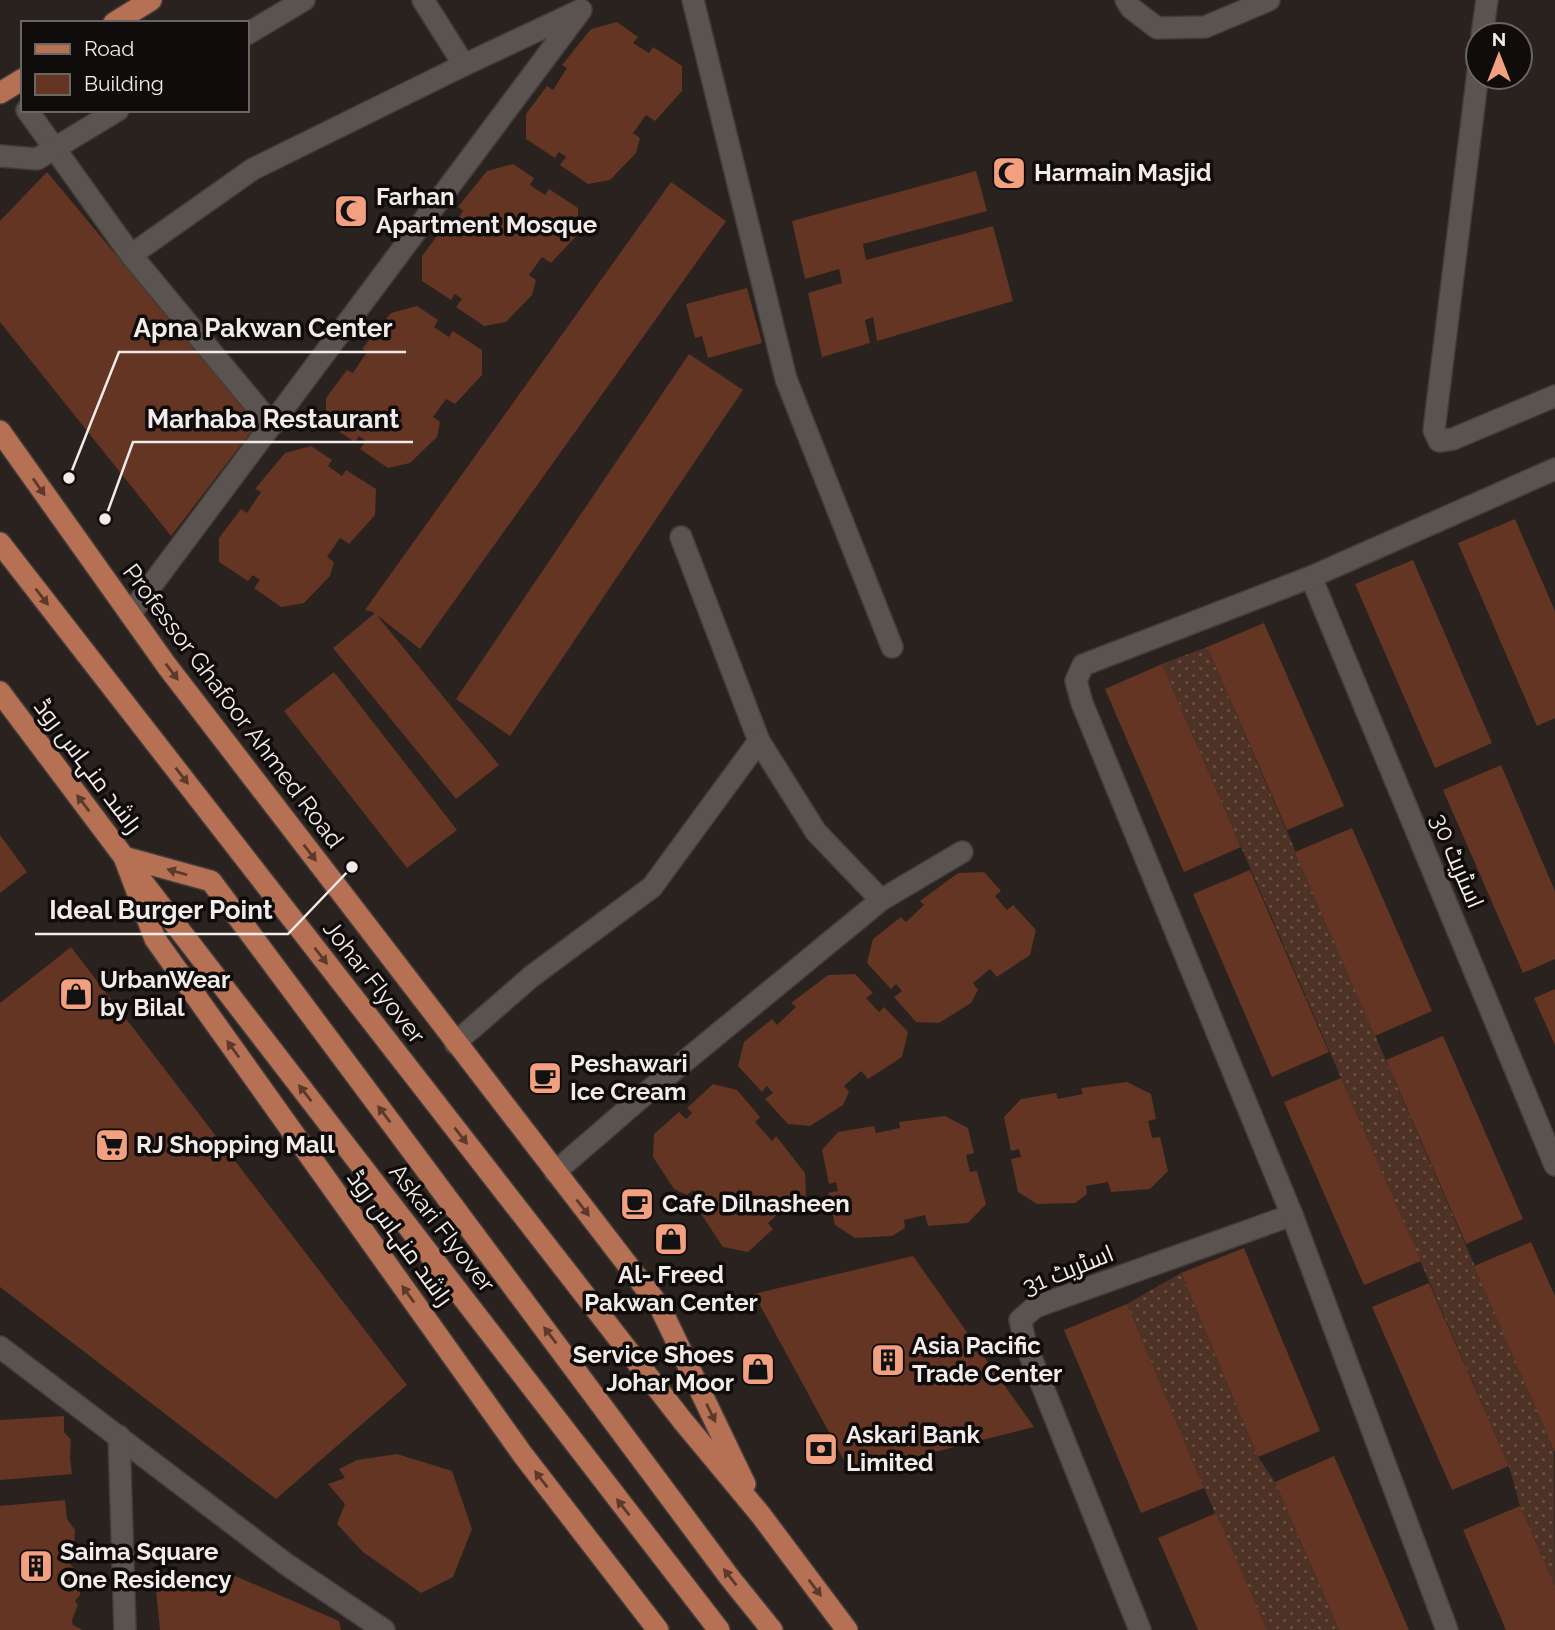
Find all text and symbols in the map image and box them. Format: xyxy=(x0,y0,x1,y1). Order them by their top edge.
legend xyxy=(21,21,248,112)
north arrow xyxy=(1464,21,1534,91)
text: N xyxy=(1492,28,1506,50)
text: Road xyxy=(84,36,134,61)
text: Building xyxy=(84,71,164,96)
mosque icon: Harmain Masjid xyxy=(990,154,1028,192)
place label: Harmain Masjid xyxy=(1034,158,1211,187)
place label: Farhan Apartment Mosque xyxy=(376,182,597,239)
mosque icon: Farhan Apartment Mosque xyxy=(332,192,370,230)
callout: Apna Pakwan Center xyxy=(119,305,406,352)
text: Apna Pakwan Center xyxy=(133,313,393,343)
callout: Marhaba Restaurant xyxy=(133,395,413,442)
text: Marhaba Restaurant xyxy=(147,404,399,434)
one-way arrow xyxy=(32,478,46,496)
street label: Professor Ghafoor Ahmed Road xyxy=(117,558,350,854)
one-way arrow xyxy=(34,588,48,606)
one-way arrow xyxy=(164,663,178,681)
street label: راشد منہاس روڈ xyxy=(27,693,148,840)
one-way arrow xyxy=(174,767,189,785)
one-way arrow xyxy=(76,794,90,812)
street label: اسٹریٹ 30 xyxy=(1425,809,1490,913)
one-way arrow xyxy=(302,843,317,861)
one-way arrow xyxy=(166,866,188,877)
callout: Ideal Burger Point xyxy=(35,887,288,934)
text: Ideal Burger Point xyxy=(49,895,273,925)
street label: Johar Flyover xyxy=(317,914,432,1049)
one-way arrow xyxy=(314,947,328,965)
place label: UrbanWear by Bilal xyxy=(100,965,230,1022)
shop icon: UrbanWear by Bilal xyxy=(57,975,95,1013)
one-way arrow xyxy=(226,1040,240,1058)
place label: Peshawari Ice Cream xyxy=(570,1049,688,1106)
cafe icon: Peshawari Ice Cream xyxy=(526,1059,564,1097)
one-way arrow xyxy=(299,1084,313,1102)
one-way arrow xyxy=(377,1105,391,1124)
supermarket icon: RJ Shopping Mall xyxy=(93,1126,131,1164)
one-way arrow xyxy=(453,1126,468,1144)
place label: RJ Shopping Mall xyxy=(136,1130,335,1159)
street label: Askari Flyover xyxy=(383,1158,502,1298)
street label: راشد منہاس روڈ xyxy=(340,1164,460,1313)
cafe icon: Cafe Dilnasheen xyxy=(618,1185,656,1223)
place label: Cafe Dilnasheen xyxy=(662,1189,850,1218)
one-way arrow xyxy=(575,1198,590,1216)
shop icon: Al- Freed Pakwan Center xyxy=(652,1220,690,1258)
street label: اسٹریٹ 31 xyxy=(1018,1238,1118,1301)
place label: Al- Freed Pakwan Center xyxy=(584,1260,758,1317)
one-way arrow xyxy=(401,1285,415,1303)
one-way arrow xyxy=(543,1326,557,1345)
place label: Asia Pacific Trade Center xyxy=(912,1331,1062,1388)
place label: Service Shoes Johar Moor xyxy=(573,1340,734,1397)
building icon: Asia Pacific Trade Center xyxy=(869,1341,907,1379)
shop icon: Service Shoes Johar Moor xyxy=(739,1350,777,1388)
one-way arrow xyxy=(705,1403,716,1423)
place label: Askari Bank Limited xyxy=(846,1420,981,1477)
bank icon: Askari Bank Limited xyxy=(802,1430,840,1468)
one-way arrow xyxy=(535,1470,549,1488)
one-way arrow xyxy=(615,1498,630,1516)
place label: Saima Square One Residency xyxy=(60,1537,231,1594)
building icon: Saima Square One Residency xyxy=(17,1547,55,1585)
one-way arrow xyxy=(723,1568,737,1586)
one-way arrow xyxy=(808,1579,823,1597)

